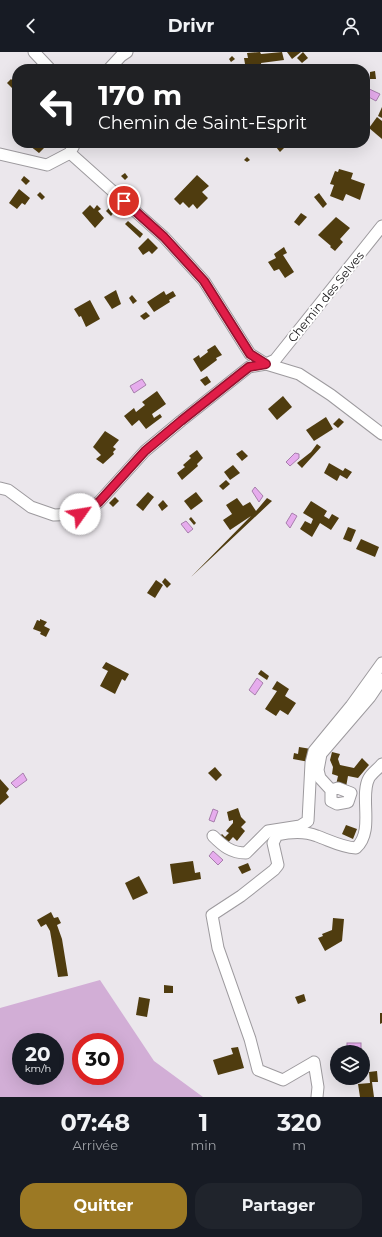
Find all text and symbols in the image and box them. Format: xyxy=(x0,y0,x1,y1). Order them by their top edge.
icon: back xyxy=(20,15,42,37)
text: Drivr xyxy=(168,15,214,37)
icon: person xyxy=(340,15,362,37)
text: 170 m xyxy=(98,78,182,112)
icon: left xyxy=(32,80,84,132)
text: Chemin de Saint-Esprit xyxy=(98,112,307,134)
pin xyxy=(107,184,141,218)
icon: arrive xyxy=(113,190,135,212)
street label: Chemin des Selves xyxy=(284,248,367,345)
position arrow xyxy=(59,493,101,535)
speed limit sign: 30 xyxy=(72,1033,124,1085)
text: 20 xyxy=(25,1042,51,1066)
map controls xyxy=(330,1045,370,1085)
button: layers xyxy=(330,1045,370,1085)
text: km/h xyxy=(25,1062,51,1075)
text: 07:48 xyxy=(60,1108,130,1137)
text: 1 xyxy=(199,1108,208,1137)
text: 320 xyxy=(277,1108,322,1137)
text: Arrivée xyxy=(72,1137,118,1153)
text: min xyxy=(190,1137,217,1153)
text: m xyxy=(292,1137,306,1153)
button: Quitter xyxy=(20,1183,187,1229)
button: Partager xyxy=(195,1183,362,1229)

